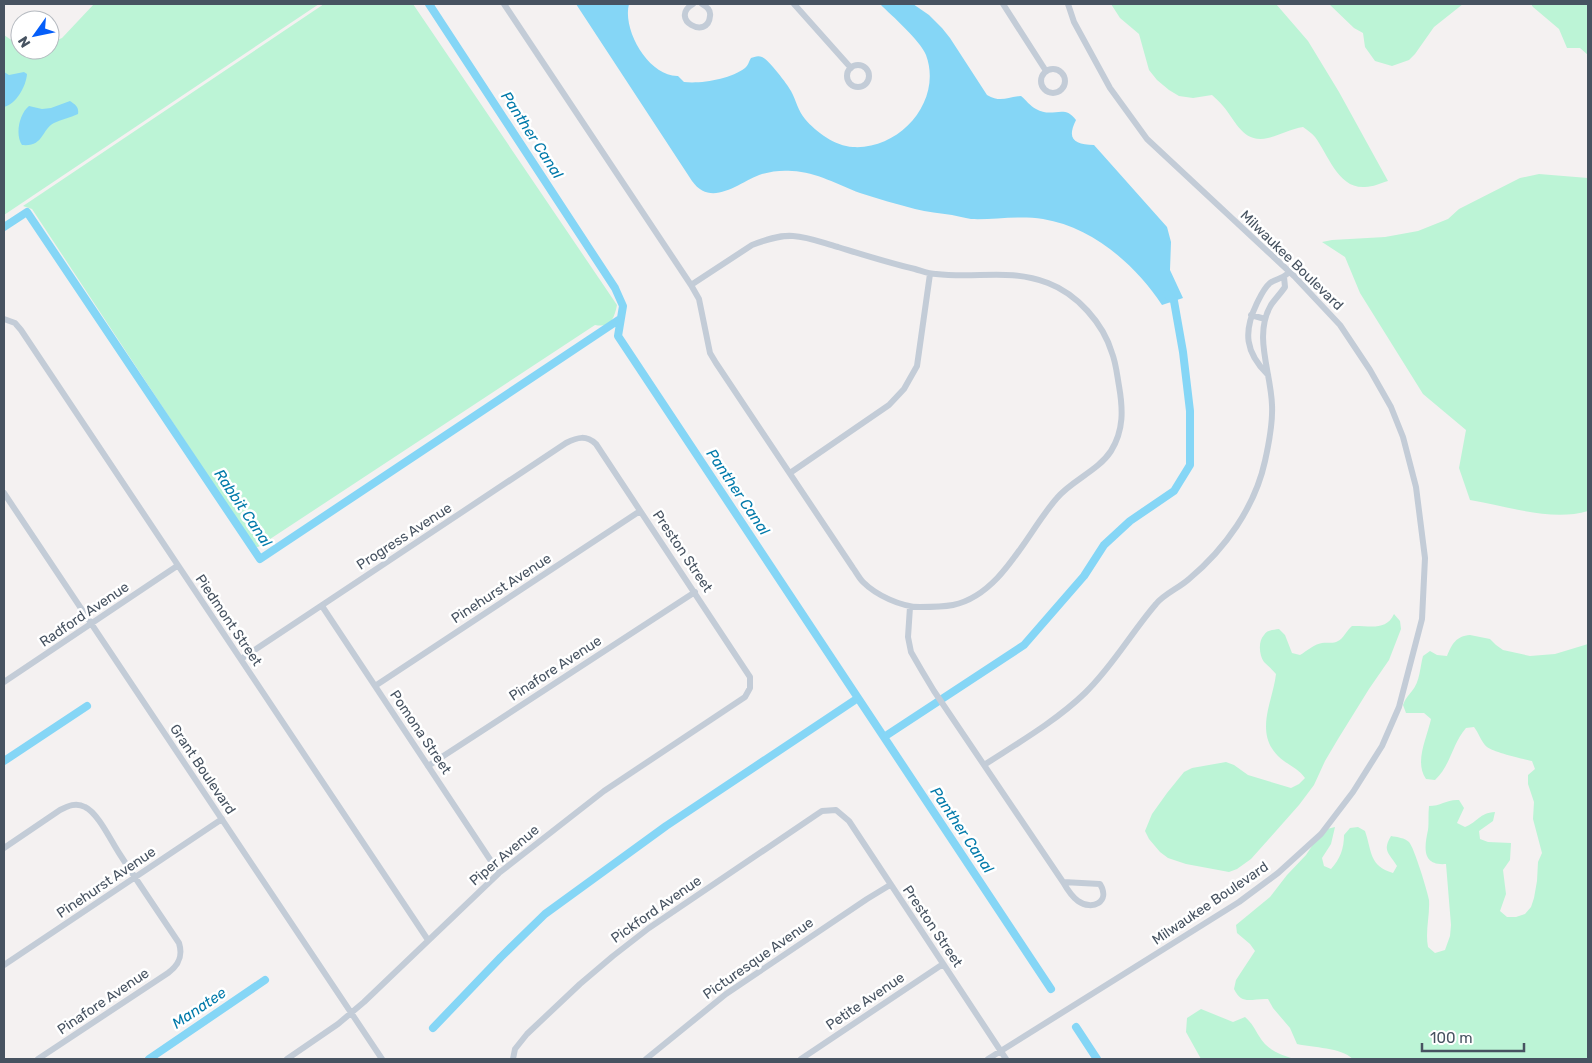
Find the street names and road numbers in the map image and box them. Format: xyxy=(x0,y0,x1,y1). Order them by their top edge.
street label: Milwaukee Boulevard xyxy=(1237,207,1347,314)
street label: Progress Avenue xyxy=(354,499,455,573)
street label: Preston Street xyxy=(649,507,716,596)
street label: Pinehurst Avenue xyxy=(448,550,555,627)
street label: Piedmont Street xyxy=(192,571,266,670)
street label: Radford Avenue xyxy=(36,578,132,651)
street label: Pinafore Avenue xyxy=(506,632,605,705)
street label: Pomona Street xyxy=(386,687,455,778)
street label: Grant Boulevard xyxy=(166,721,239,818)
street label: Piper Avenue xyxy=(466,821,543,889)
street label: Pinehurst Avenue xyxy=(54,843,159,922)
street label: Milwaukee Boulevard xyxy=(1149,858,1272,949)
street label: Pickford Avenue xyxy=(608,872,705,947)
street label: Preston Street xyxy=(899,882,966,971)
street label: Picturesque Avenue xyxy=(700,914,817,1003)
street label: Pinafore Avenue xyxy=(54,964,152,1038)
street label: Petite Avenue xyxy=(823,969,908,1034)

